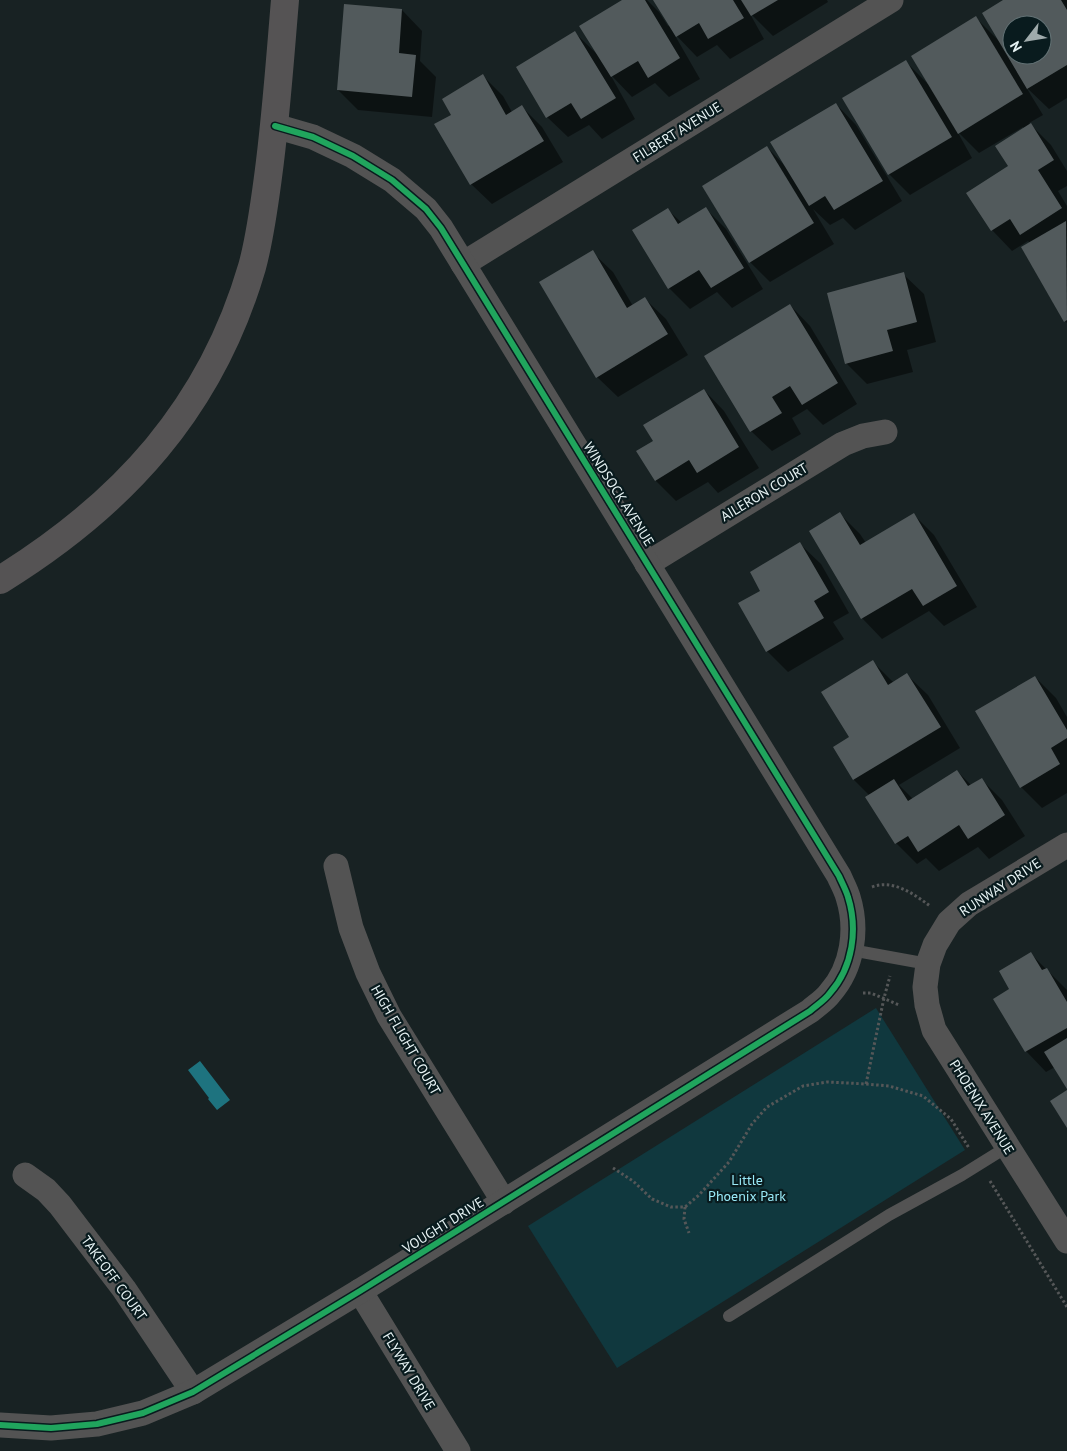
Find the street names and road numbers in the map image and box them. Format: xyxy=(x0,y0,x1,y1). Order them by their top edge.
street label: FILBERT AVENUE xyxy=(629,98,725,166)
street label: WINDSOCK AVENUE xyxy=(580,438,658,550)
street label: AILERON COURT xyxy=(717,459,811,525)
street label: RUNWAY DRIVE xyxy=(956,854,1044,920)
street label: HIGH FLIGHT COURT xyxy=(367,982,445,1099)
street label: PHOENIX AVENUE xyxy=(946,1056,1018,1158)
street label: VOUGHT DRIVE xyxy=(398,1193,487,1258)
street label: TAKEOFF COURT xyxy=(77,1232,151,1324)
street label: FLYWAY DRIVE xyxy=(379,1329,439,1413)

